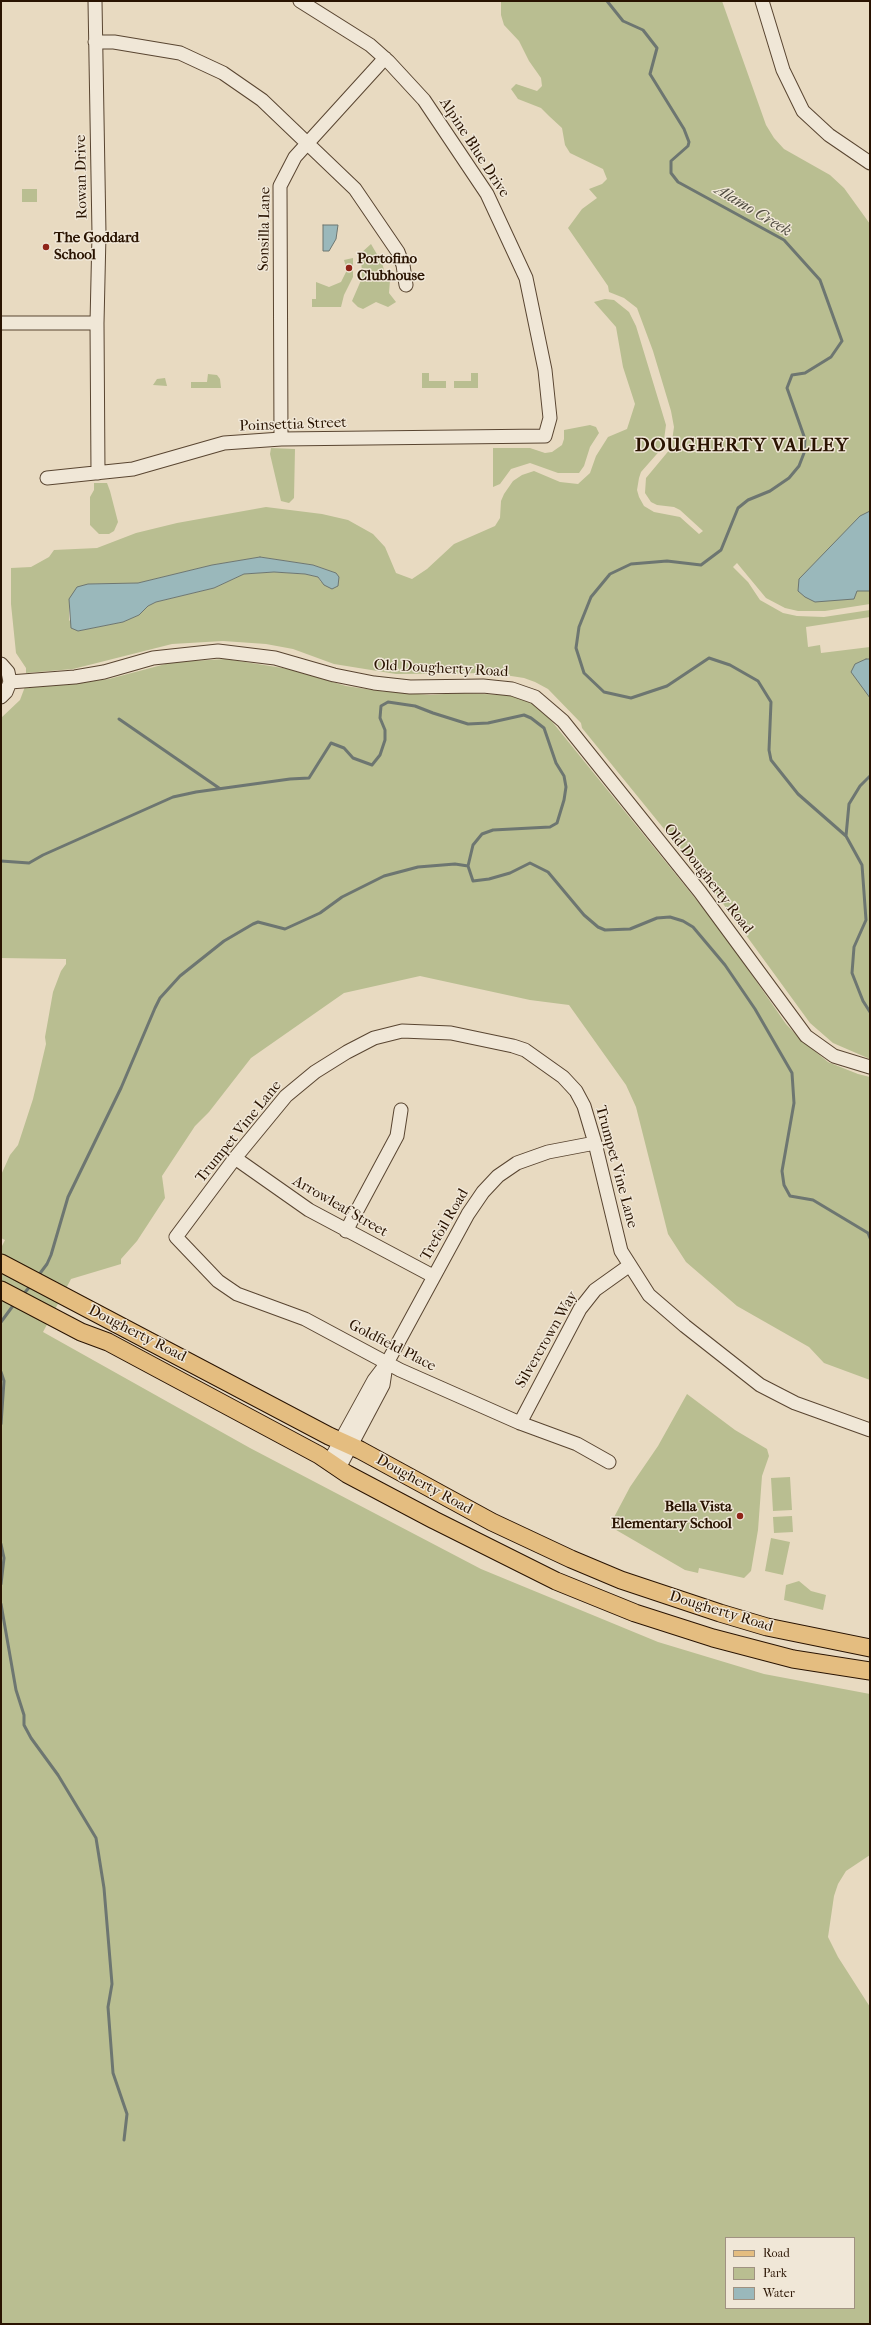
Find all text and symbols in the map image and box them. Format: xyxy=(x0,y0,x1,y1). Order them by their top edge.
street label: Alpine Blue Drive xyxy=(435,95,513,201)
street label: Rowan Drive xyxy=(72,135,92,219)
water label: Alamo Creek xyxy=(711,181,795,241)
street label: Sonsilla Lane xyxy=(255,187,275,271)
place label: The Goddard School xyxy=(54,229,139,264)
marker: The Goddard School xyxy=(41,242,51,252)
place label: Portofino Clubhouse xyxy=(357,250,425,285)
marker: Portofino Clubhouse xyxy=(344,263,354,273)
street label: Poinsettia Street xyxy=(239,414,347,436)
district label: DOUGHERTY VALLEY xyxy=(635,435,849,457)
street label: Old Dougherty Road xyxy=(373,656,509,682)
street label: Old Dougherty Road xyxy=(659,820,757,938)
street label: Trumpet Vine Lane xyxy=(192,1077,286,1187)
street label: Trumpet Vine Lane xyxy=(591,1104,641,1230)
street label: Arrowleaf Street xyxy=(289,1172,391,1242)
street label: Trefoil Road xyxy=(417,1186,473,1264)
street label: Silvercrown Way xyxy=(512,1288,582,1392)
street label: Dougherty Road xyxy=(85,1302,189,1366)
street label: Goldfield Place xyxy=(345,1316,439,1376)
street label: Dougherty Road xyxy=(373,1451,475,1519)
place label: Bella Vista Elementary School xyxy=(611,1498,732,1533)
marker: Bella Vista Elementary School xyxy=(735,1511,745,1521)
street label: Dougherty Road xyxy=(667,1588,775,1636)
legend xyxy=(725,2237,855,2309)
text: Road xyxy=(763,2246,790,2260)
text: Park xyxy=(763,2266,787,2280)
text: Water xyxy=(763,2286,795,2300)

